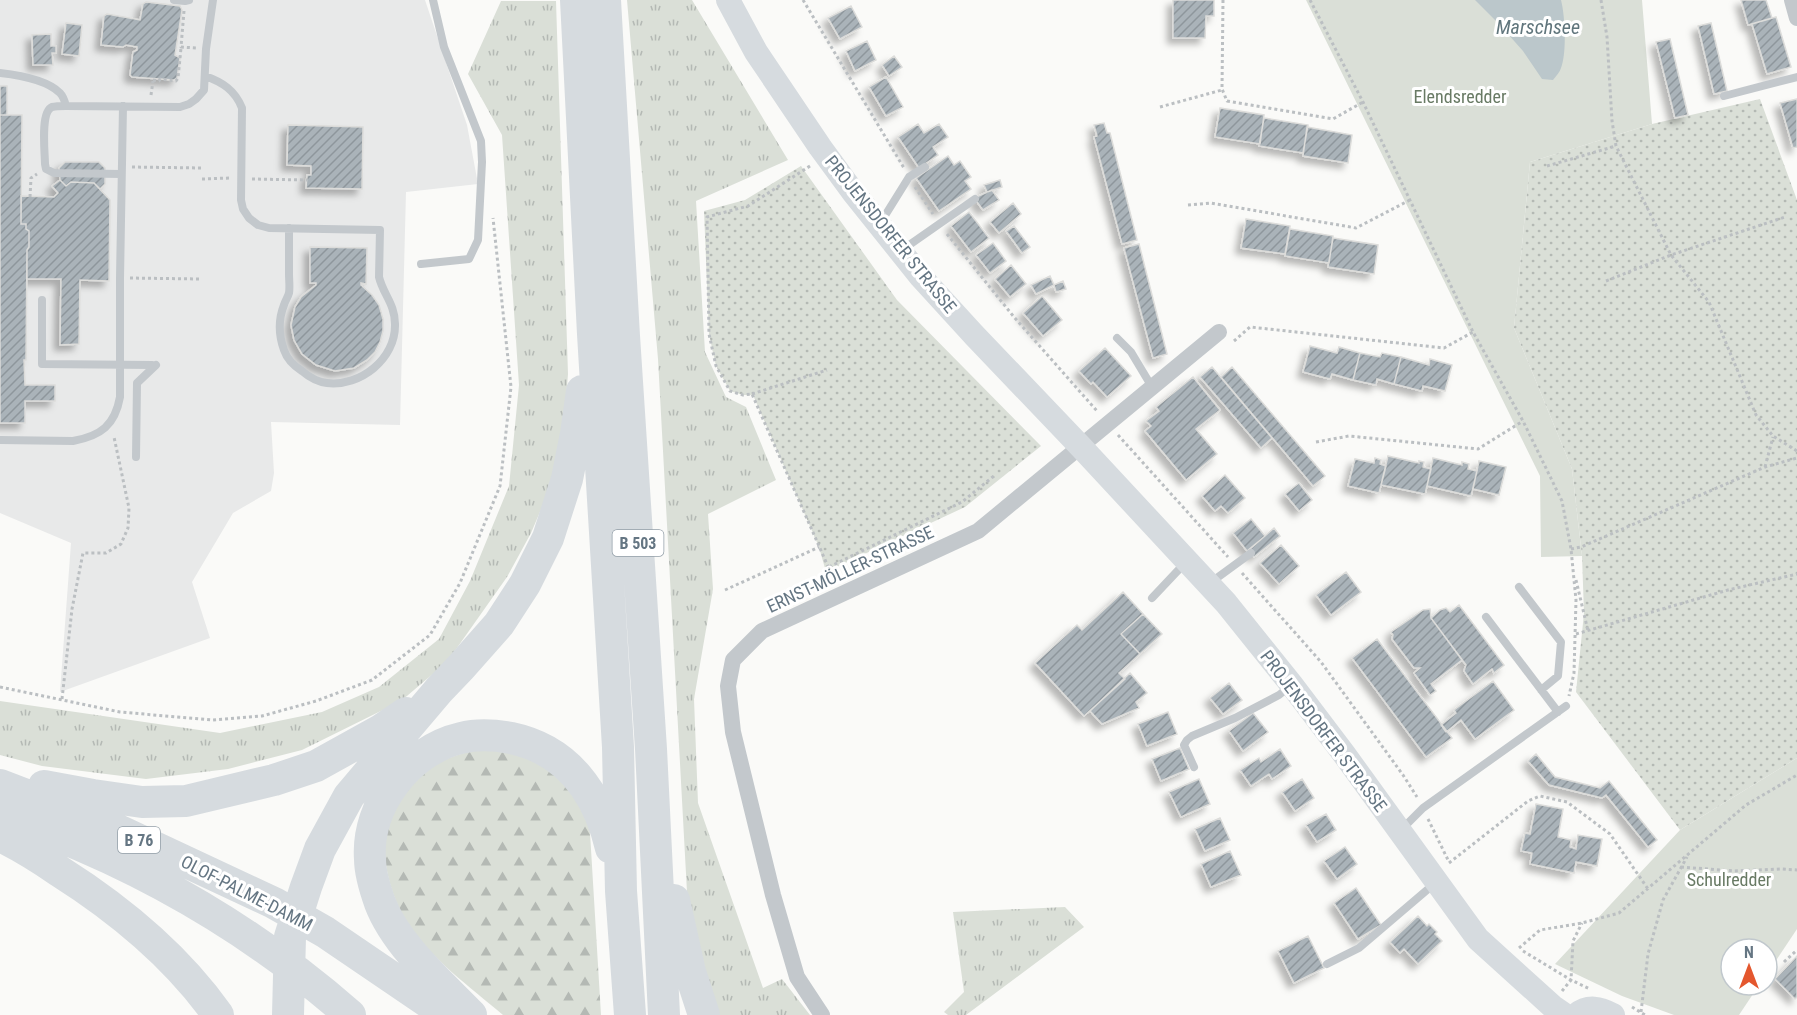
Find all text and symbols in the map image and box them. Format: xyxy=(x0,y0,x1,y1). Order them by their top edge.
water label: Marschsee xyxy=(1496,15,1580,39)
park label: Elendsredder xyxy=(1414,86,1507,107)
street label: PROJENSDORFER STRASSE xyxy=(821,151,961,317)
street label: ERNST-MÖLLER-STRASSE xyxy=(763,521,937,617)
road number: B 503 xyxy=(612,530,664,556)
street label: PROJENSDORFER STRASSE xyxy=(1256,646,1392,816)
road number: B 76 xyxy=(118,827,160,853)
street label: OLOF-PALME-DAMM xyxy=(178,851,316,935)
park label: Schulredder xyxy=(1687,869,1772,890)
north arrow xyxy=(1719,937,1779,997)
text: N xyxy=(1744,943,1754,962)

